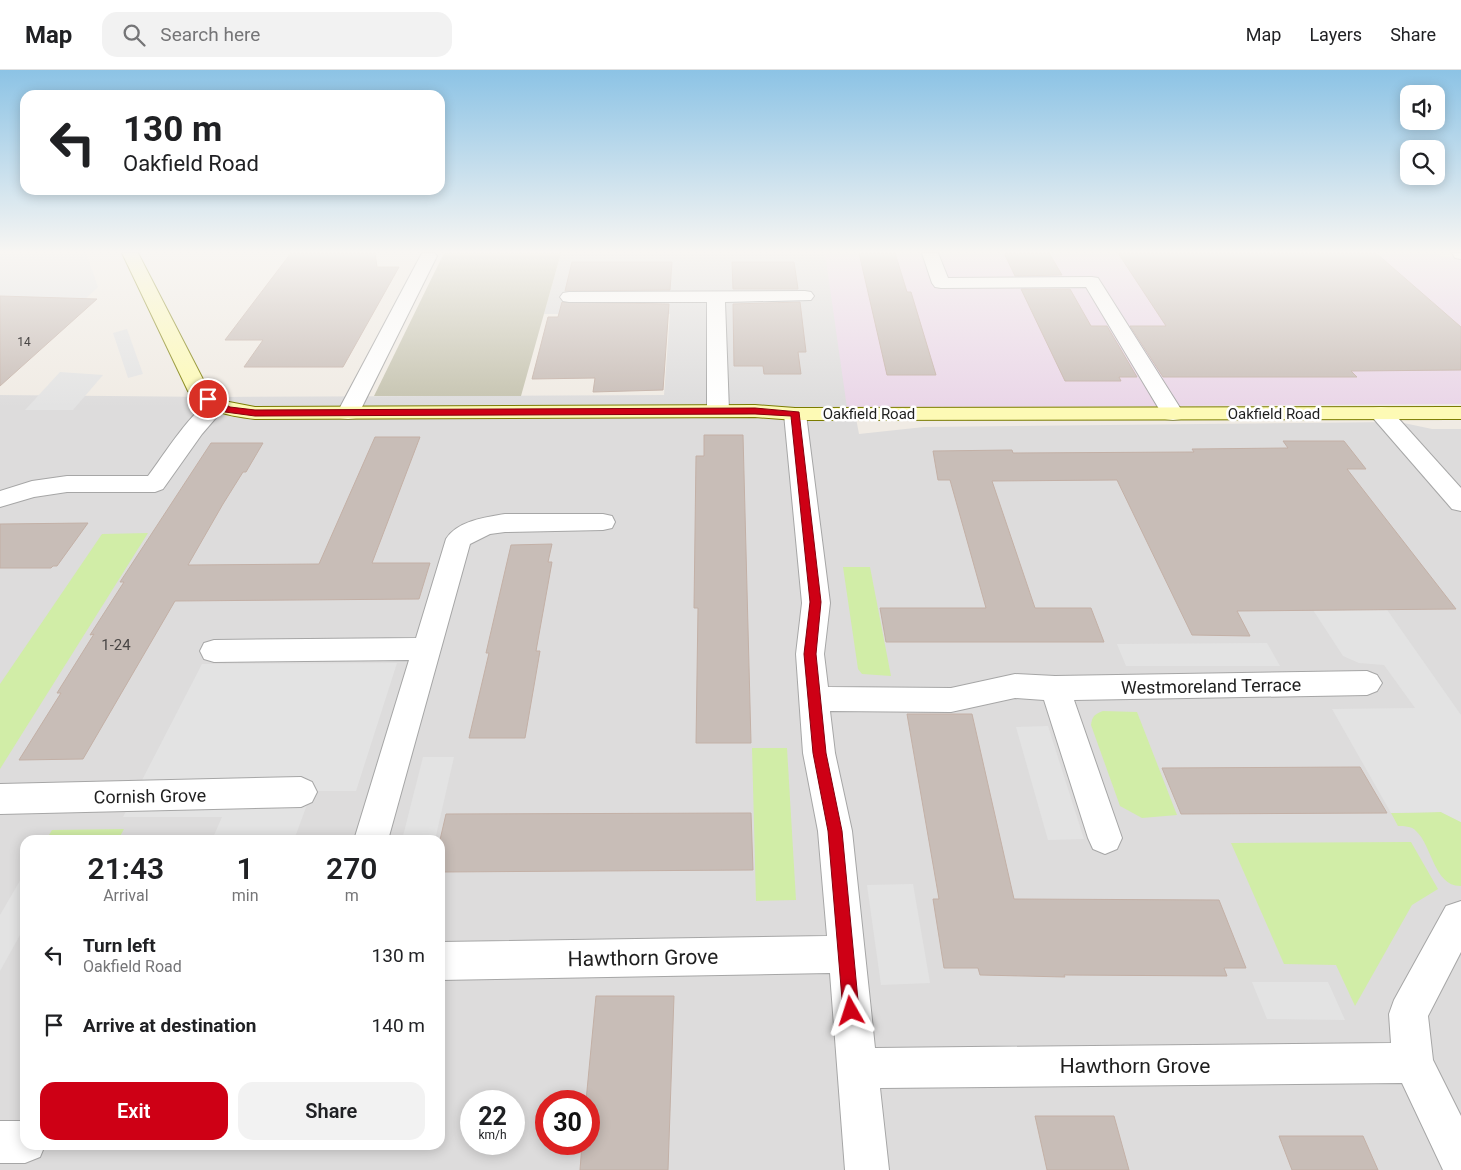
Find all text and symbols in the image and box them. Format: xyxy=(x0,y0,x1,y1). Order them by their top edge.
search box xyxy=(102,12,452,57)
text: Map xyxy=(25,21,72,49)
icon: search xyxy=(120,21,148,49)
text: Search here xyxy=(160,23,260,46)
text: Map xyxy=(1246,24,1281,45)
text: Layers xyxy=(1309,24,1362,45)
text: Share xyxy=(1390,24,1436,45)
map controls xyxy=(1400,85,1445,185)
button: sound xyxy=(1400,85,1445,130)
text: 130 m xyxy=(123,109,222,150)
icon: left xyxy=(40,110,105,175)
button: search xyxy=(1400,140,1445,185)
text: Oakfield Road xyxy=(123,151,259,176)
house number: 14 xyxy=(17,335,31,349)
pin xyxy=(187,378,229,420)
icon: arrive xyxy=(194,385,222,413)
street label: Oakfield Road xyxy=(823,405,915,423)
street label: Oakfield Road xyxy=(1228,405,1320,423)
house number: 1-24 xyxy=(101,636,131,654)
street label: Westmoreland Terrace xyxy=(1121,674,1301,698)
street label: Cornish Grove xyxy=(94,785,206,807)
text: 21:43 xyxy=(88,851,164,886)
text: 1 xyxy=(237,851,254,886)
text: 270 xyxy=(326,851,377,886)
text: Arrival xyxy=(103,886,149,905)
text: min xyxy=(232,886,259,905)
text: m xyxy=(345,886,359,905)
text: Turn left xyxy=(83,934,156,957)
icon: left xyxy=(40,941,68,969)
text: 130 m xyxy=(372,944,425,967)
street label: Hawthorn Grove xyxy=(567,945,719,971)
text: Oakfield Road xyxy=(83,957,182,976)
position arrow xyxy=(824,984,876,1036)
icon: arrive xyxy=(40,1011,68,1039)
text: Arrive at destination xyxy=(83,1014,256,1037)
text: 140 m xyxy=(372,1014,425,1037)
street label: Hawthorn Grove xyxy=(1060,1054,1210,1078)
button: Exit xyxy=(40,1082,228,1140)
button: Share xyxy=(238,1082,425,1140)
speed limit sign: 30 xyxy=(535,1090,600,1155)
text: 22 xyxy=(478,1102,507,1131)
text: km/h xyxy=(478,1128,507,1142)

